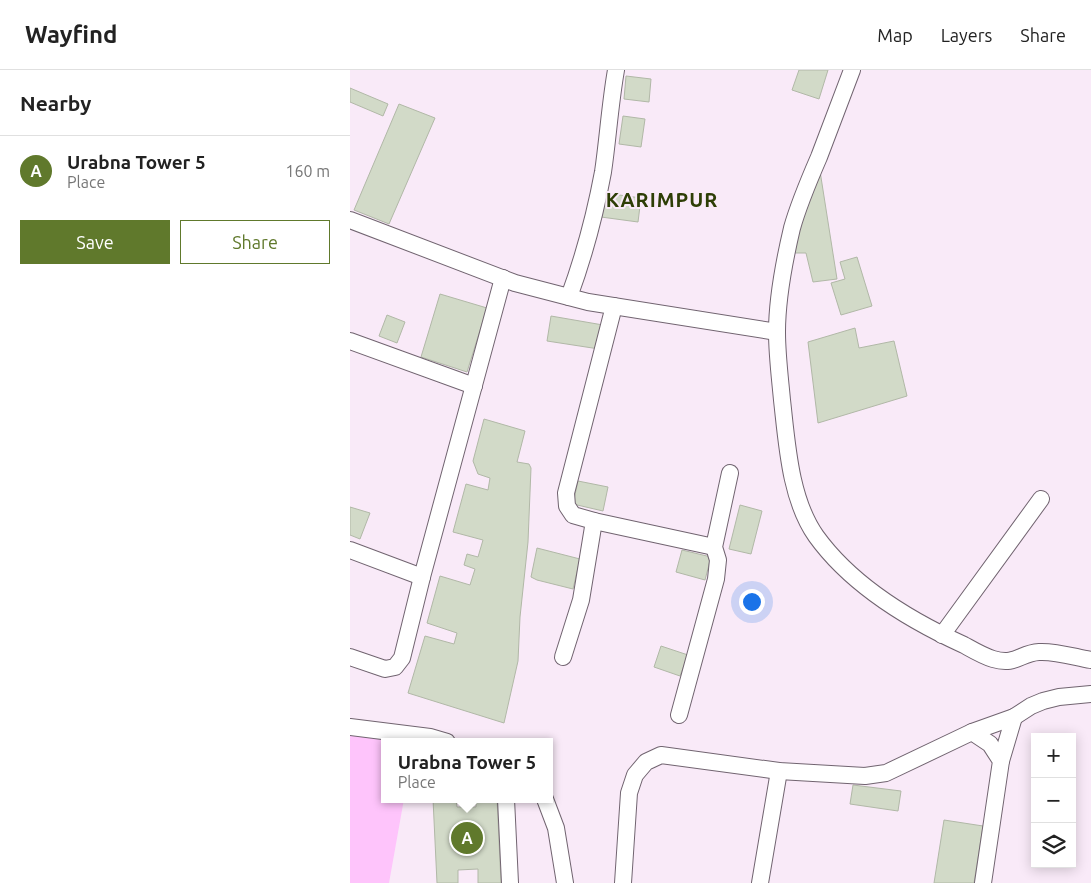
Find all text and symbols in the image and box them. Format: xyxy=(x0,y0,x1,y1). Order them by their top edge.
text: Wayfind xyxy=(25,21,117,48)
text: Map xyxy=(877,25,913,45)
text: Layers xyxy=(941,25,992,45)
text: Share xyxy=(1020,25,1066,45)
text: Nearby xyxy=(20,91,91,115)
text: Urabna Tower 5 xyxy=(67,151,206,173)
text: A xyxy=(30,162,42,180)
text: 160 m xyxy=(285,162,330,180)
text: Place xyxy=(67,173,105,191)
district label: KARIMPUR xyxy=(606,188,718,211)
button: Save xyxy=(20,220,170,264)
button: Share xyxy=(180,220,330,264)
your location xyxy=(739,589,765,615)
map controls xyxy=(1031,733,1076,868)
button: + xyxy=(1031,733,1076,778)
popup xyxy=(381,738,553,803)
text: Urabna Tower 5 xyxy=(398,751,536,773)
text: Place xyxy=(398,773,436,791)
button: − xyxy=(1031,778,1076,823)
pin: A xyxy=(451,819,483,857)
button: layers xyxy=(1031,823,1076,868)

